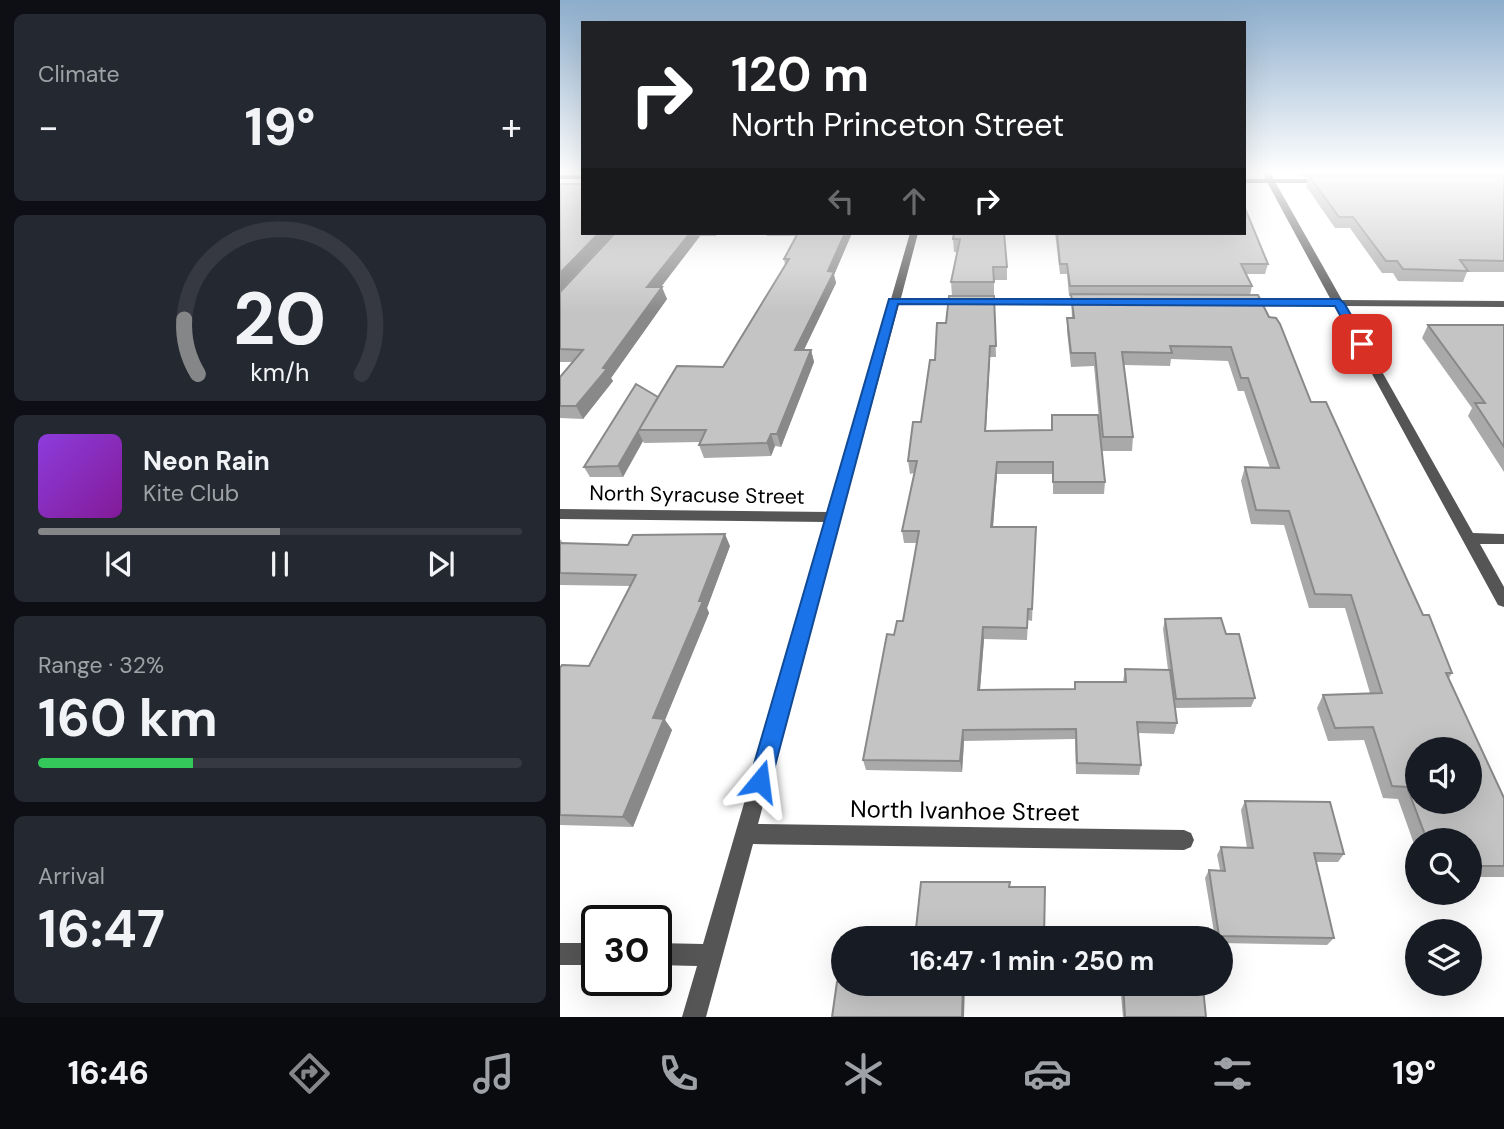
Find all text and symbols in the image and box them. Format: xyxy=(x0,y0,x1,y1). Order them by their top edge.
text: 120 m xyxy=(731,42,869,106)
icon: right xyxy=(616,49,707,140)
text: Climate xyxy=(38,59,120,89)
text: 19° xyxy=(245,93,315,161)
text: − xyxy=(38,102,59,152)
text: + xyxy=(501,102,522,152)
text: North Princeton Street xyxy=(731,104,1064,146)
icon: left xyxy=(822,182,860,220)
icon: ahead xyxy=(895,182,933,220)
icon: right xyxy=(968,182,1006,220)
text: 20 xyxy=(234,272,326,367)
pin xyxy=(1332,314,1392,374)
icon: arrive xyxy=(1343,325,1381,363)
text: km/h xyxy=(250,356,310,389)
text: Neon Rain xyxy=(143,444,270,478)
text: Kite Club xyxy=(143,478,239,508)
street label: North Syracuse Street xyxy=(589,479,805,511)
icon: previous xyxy=(100,545,138,583)
icon: pause xyxy=(261,545,299,583)
icon: next xyxy=(422,545,460,583)
text: Range · 32% xyxy=(38,650,164,680)
text: 160 km xyxy=(38,684,218,752)
map controls xyxy=(1405,737,1482,996)
button: sound xyxy=(1405,737,1482,814)
position arrow xyxy=(723,744,797,818)
street label: North Ivanhoe Street xyxy=(850,793,1080,828)
button: search xyxy=(1405,828,1482,905)
text: Arrival xyxy=(38,861,105,891)
text: 16:47 xyxy=(38,895,165,963)
speed limit sign: 30 xyxy=(581,905,672,996)
button: layers xyxy=(1405,919,1482,996)
text: 16:47 · 1 min · 250 m xyxy=(910,944,1154,978)
icon: directions xyxy=(285,1049,334,1098)
icon: music xyxy=(469,1049,518,1098)
icon: phone xyxy=(654,1049,703,1098)
icon: climate xyxy=(839,1049,888,1098)
icon: car xyxy=(1023,1049,1072,1098)
icon: filters xyxy=(1208,1049,1257,1098)
text: 16:46 xyxy=(68,1052,149,1094)
text: 19° xyxy=(1393,1052,1436,1094)

